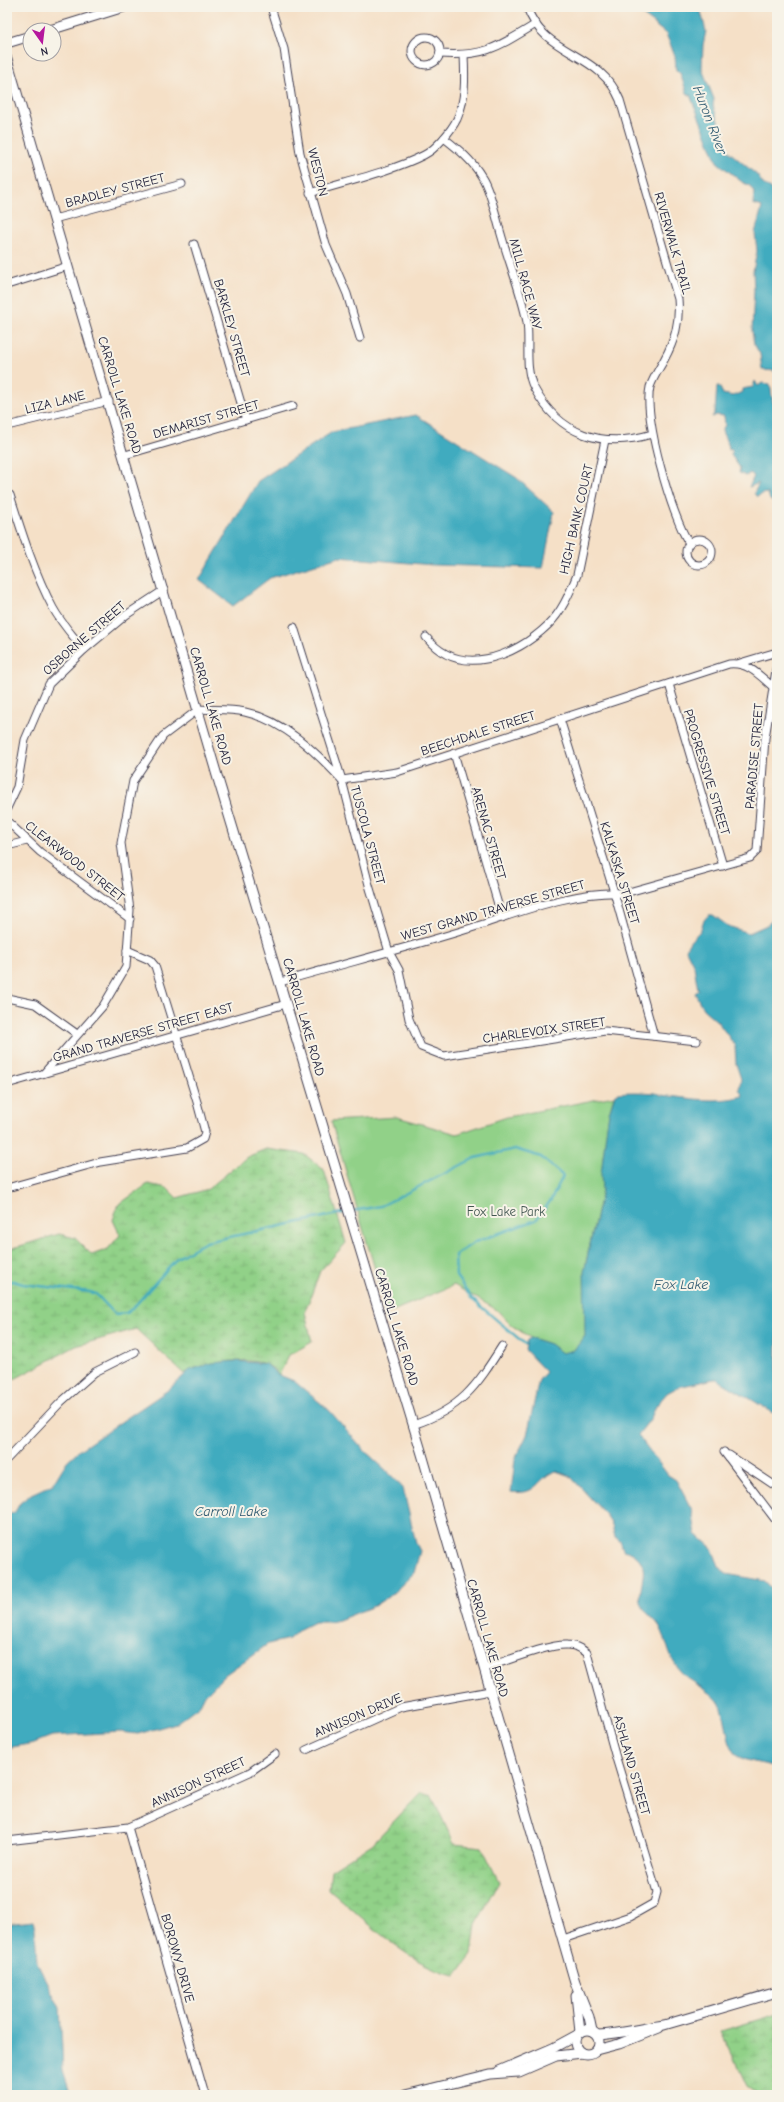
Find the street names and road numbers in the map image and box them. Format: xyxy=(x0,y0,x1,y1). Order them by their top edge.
street label: WESTON xyxy=(305,146,331,198)
street label: BRADLEY STREET xyxy=(64,169,166,210)
street label: RIVERWALK TRAIL xyxy=(651,190,695,296)
street label: MILL RACE WAY xyxy=(507,237,545,332)
street label: BARKLEY STREET xyxy=(211,277,253,379)
street label: CARROLL LAKE ROAD xyxy=(95,334,145,456)
street label: LIZA LANE xyxy=(23,387,87,417)
street label: DEMARIST STREET xyxy=(151,397,261,441)
street label: HIGH BANK COURT xyxy=(556,462,596,576)
street label: OSBORNE STREET xyxy=(40,598,129,678)
street label: CARROLL LAKE ROAD xyxy=(187,645,235,767)
street label: PARADISE STREET xyxy=(742,702,766,809)
street label: BEECHDALE STREET xyxy=(419,707,537,759)
street label: PROGRESSIVE STREET xyxy=(681,707,733,837)
street label: TUSCOLA STREET xyxy=(348,784,388,886)
street label: ARENAC STREET xyxy=(469,785,509,881)
street label: CLEARWOOD STREET xyxy=(22,818,128,905)
street label: KALKASKA STREET xyxy=(597,820,643,926)
street label: WEST GRAND TRAVERSE STREET xyxy=(399,876,587,943)
street label: CARROLL LAKE ROAD xyxy=(280,956,328,1078)
street label: GRAND TRAVERSE STREET EAST xyxy=(51,999,235,1065)
street label: CHARLEVOIX STREET xyxy=(482,1014,607,1046)
street label: CARROLL LAKE ROAD xyxy=(372,1266,422,1388)
street label: CARROLL LAKE ROAD xyxy=(464,1577,512,1699)
street label: ANNISON DRIVE xyxy=(312,1690,404,1740)
street label: ASHLAND STREET xyxy=(611,1713,654,1817)
street label: ANNISON STREET xyxy=(148,1753,248,1810)
street label: BOROWY DRIVE xyxy=(158,1912,198,2004)

